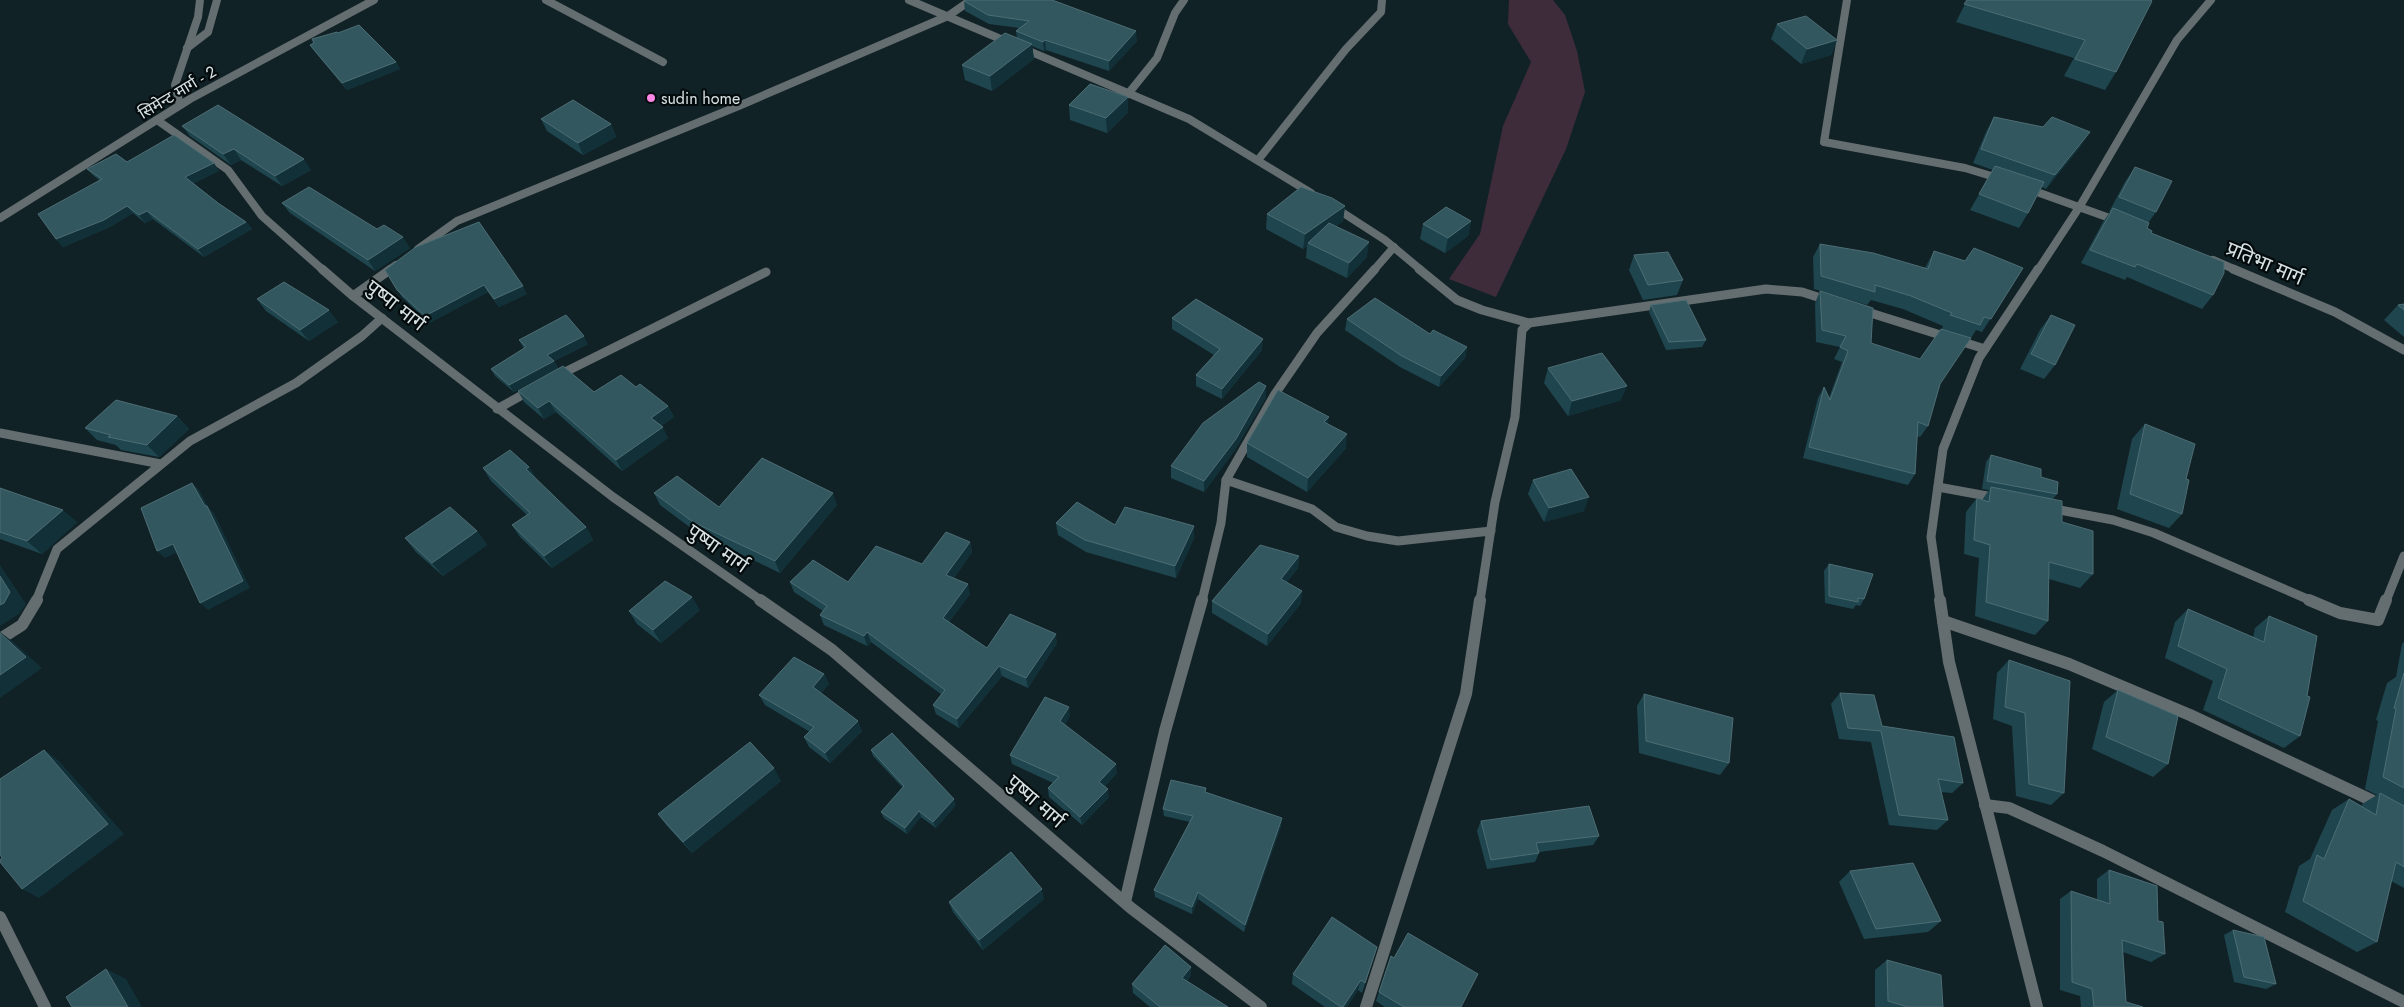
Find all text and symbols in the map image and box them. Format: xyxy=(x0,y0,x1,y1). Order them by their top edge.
street label: सिमेन्ट मार्ग - 2 xyxy=(134,60,221,125)
place label: sudin home xyxy=(661,87,740,110)
marker: sudin home xyxy=(645,92,657,104)
street label: प्रतिभा मार्ग xyxy=(2222,234,2309,293)
street label: पुष्पा मार्ग xyxy=(360,273,432,339)
street label: पुष्पा मार्ग xyxy=(681,517,755,581)
street label: पुष्पा मार्ग xyxy=(1000,768,1072,836)

